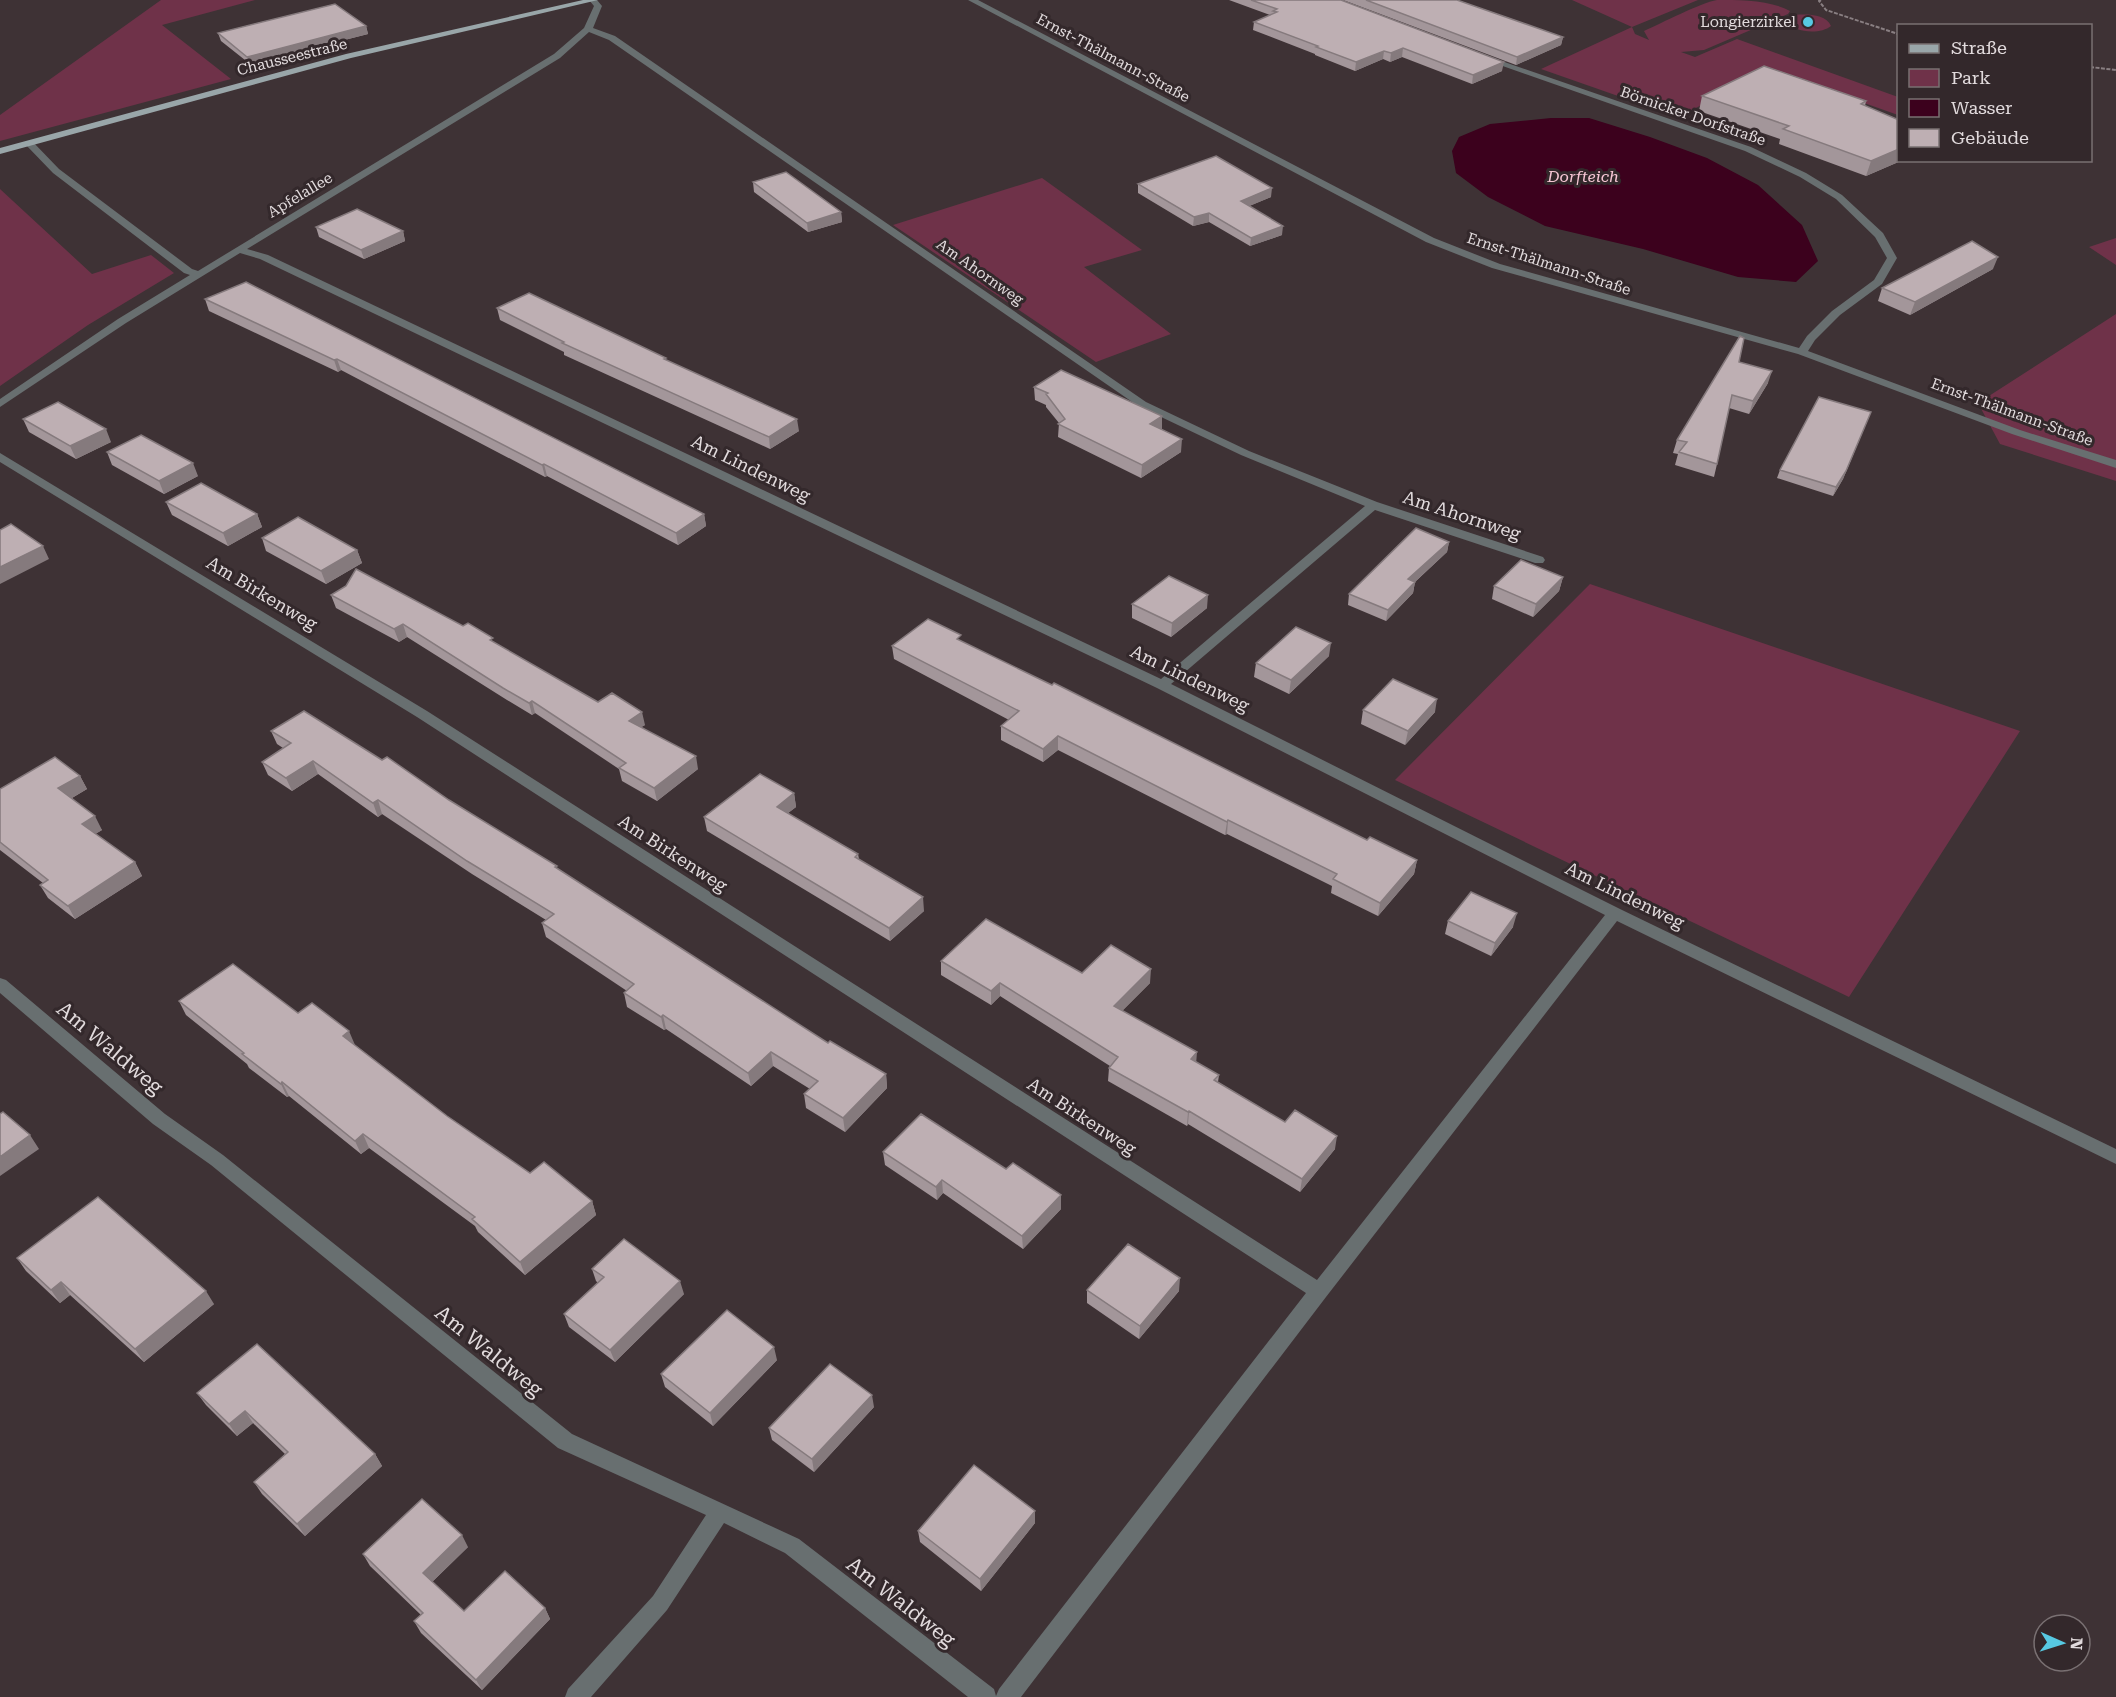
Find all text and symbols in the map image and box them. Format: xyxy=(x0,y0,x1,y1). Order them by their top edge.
street label: Ernst-Thälmann-Straße xyxy=(1033,10,1193,106)
place label: Longierzirkel xyxy=(1700,13,1796,31)
marker: Longierzirkel xyxy=(1801,15,1815,29)
legend xyxy=(1897,24,2092,162)
street label: Chausseestraße xyxy=(235,35,349,79)
text: Straße xyxy=(1951,37,2007,58)
text: Park xyxy=(1951,67,1991,88)
street label: Börnicker Dorfstraße xyxy=(1618,83,1768,149)
text: Wasser xyxy=(1951,97,2012,118)
text: Gebäude xyxy=(1951,127,2029,148)
water label: Dorfteich xyxy=(1546,167,1619,186)
street label: Apfelallee xyxy=(264,169,336,221)
street label: Ernst-Thälmann-Straße xyxy=(1465,229,1633,299)
street label: Am Ahornweg xyxy=(933,235,1027,309)
street label: Ernst-Thälmann-Straße xyxy=(1929,374,2095,450)
street label: Am Lindenweg xyxy=(688,430,814,506)
street label: Am Ahornweg xyxy=(1401,486,1524,544)
street label: Am Birkenweg xyxy=(203,552,322,635)
street label: Am Lindenweg xyxy=(1127,640,1253,716)
street label: Am Birkenweg xyxy=(615,810,732,896)
street label: Am Lindenweg xyxy=(1562,857,1688,933)
street label: Am Waldweg xyxy=(52,997,168,1099)
street label: Am Birkenweg xyxy=(1024,1073,1141,1159)
street label: Am Waldweg xyxy=(430,1300,548,1402)
street label: Am Waldweg xyxy=(842,1552,960,1652)
north arrow xyxy=(2032,1613,2092,1673)
text: N xyxy=(2067,1637,2086,1650)

